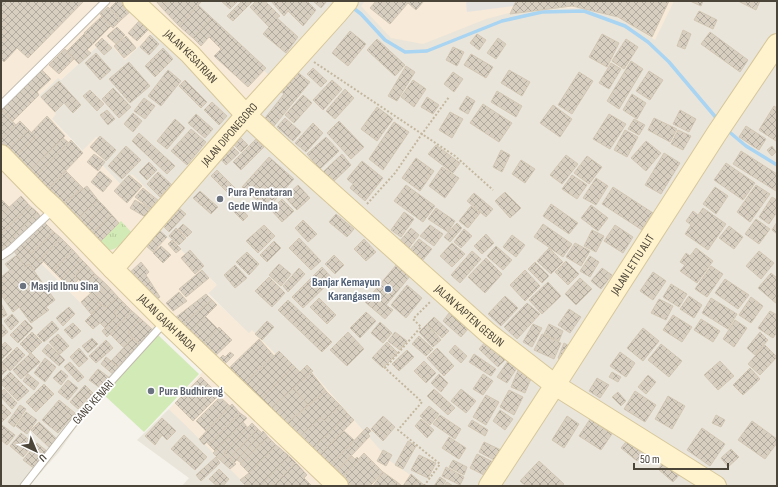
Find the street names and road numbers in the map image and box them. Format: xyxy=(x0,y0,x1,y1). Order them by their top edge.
street label: JALAN KESATRIAN xyxy=(160,26,220,87)
street label: JALAN DIPONEGORO xyxy=(198,100,261,170)
street label: JALAN LETTU ALIT xyxy=(607,231,658,299)
street label: JALAN KAPTEN GEBUN xyxy=(430,281,507,351)
street label: JALAN GAJAH MADA xyxy=(134,291,200,355)
street label: GANG KENARI xyxy=(69,377,117,428)

